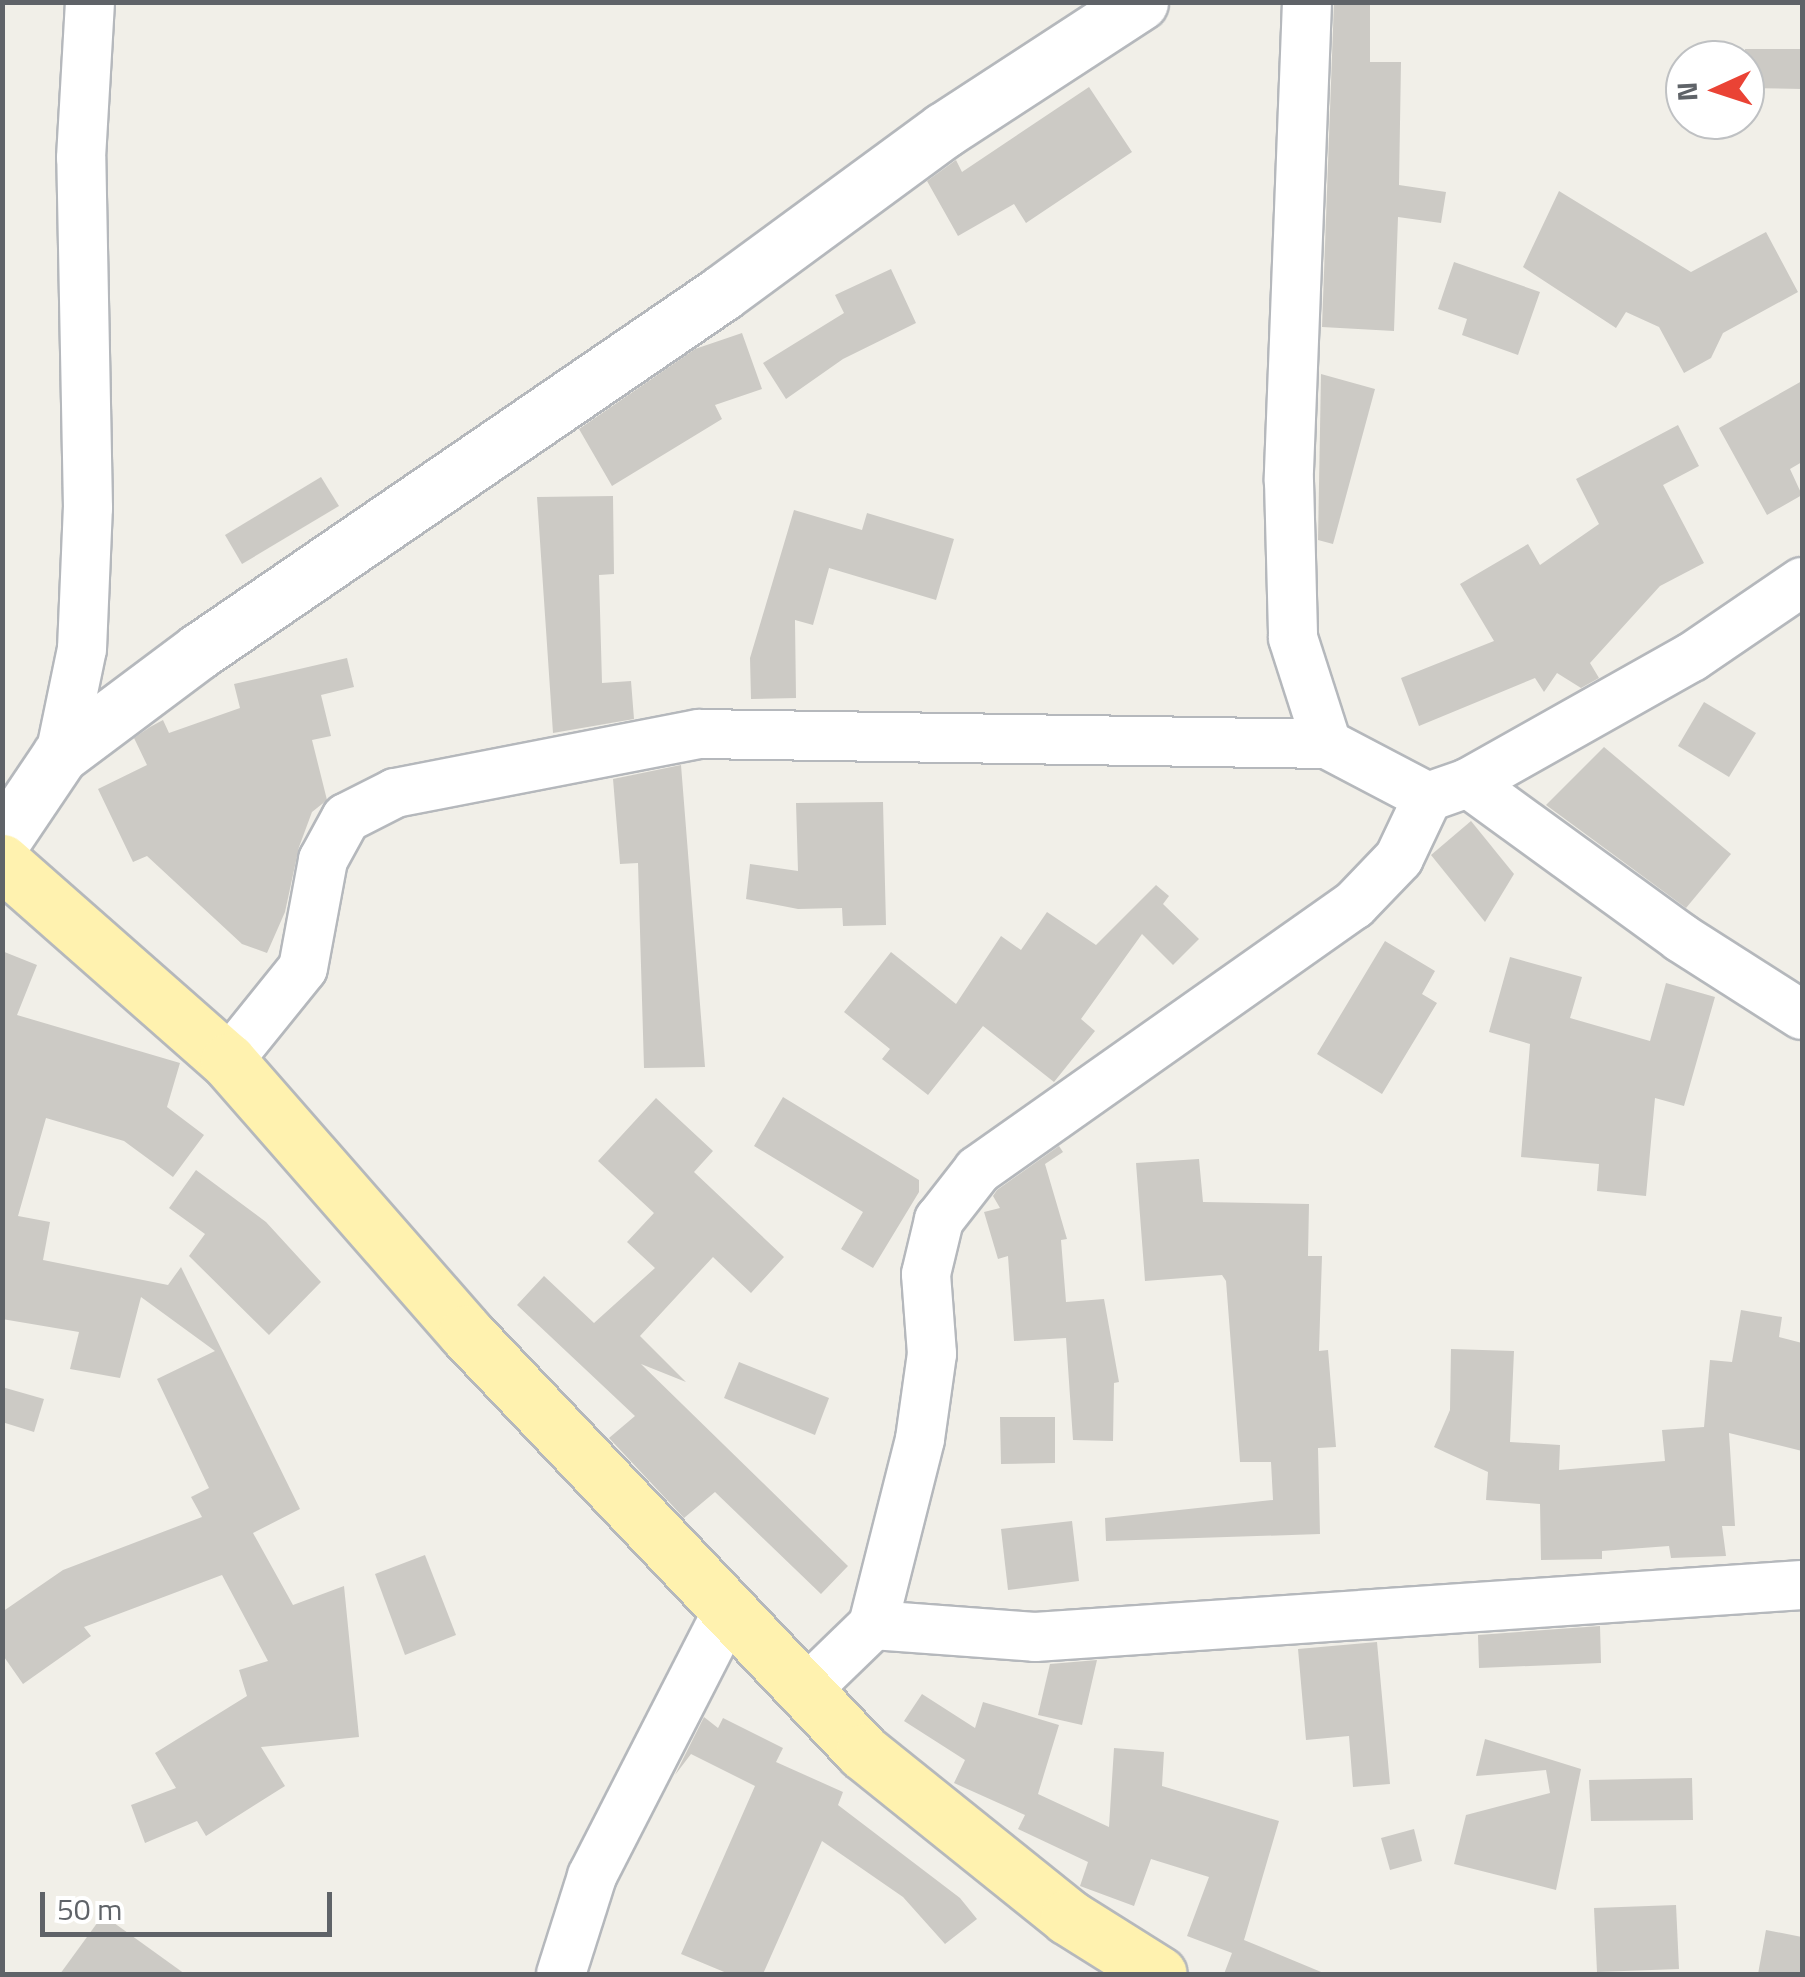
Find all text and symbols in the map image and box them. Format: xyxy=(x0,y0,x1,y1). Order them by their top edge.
north arrow xyxy=(1665,40,1765,140)
text: N xyxy=(1665,81,1709,102)
scale bar xyxy=(45,1872,338,1934)
text: 50 m xyxy=(57,1886,122,1932)

